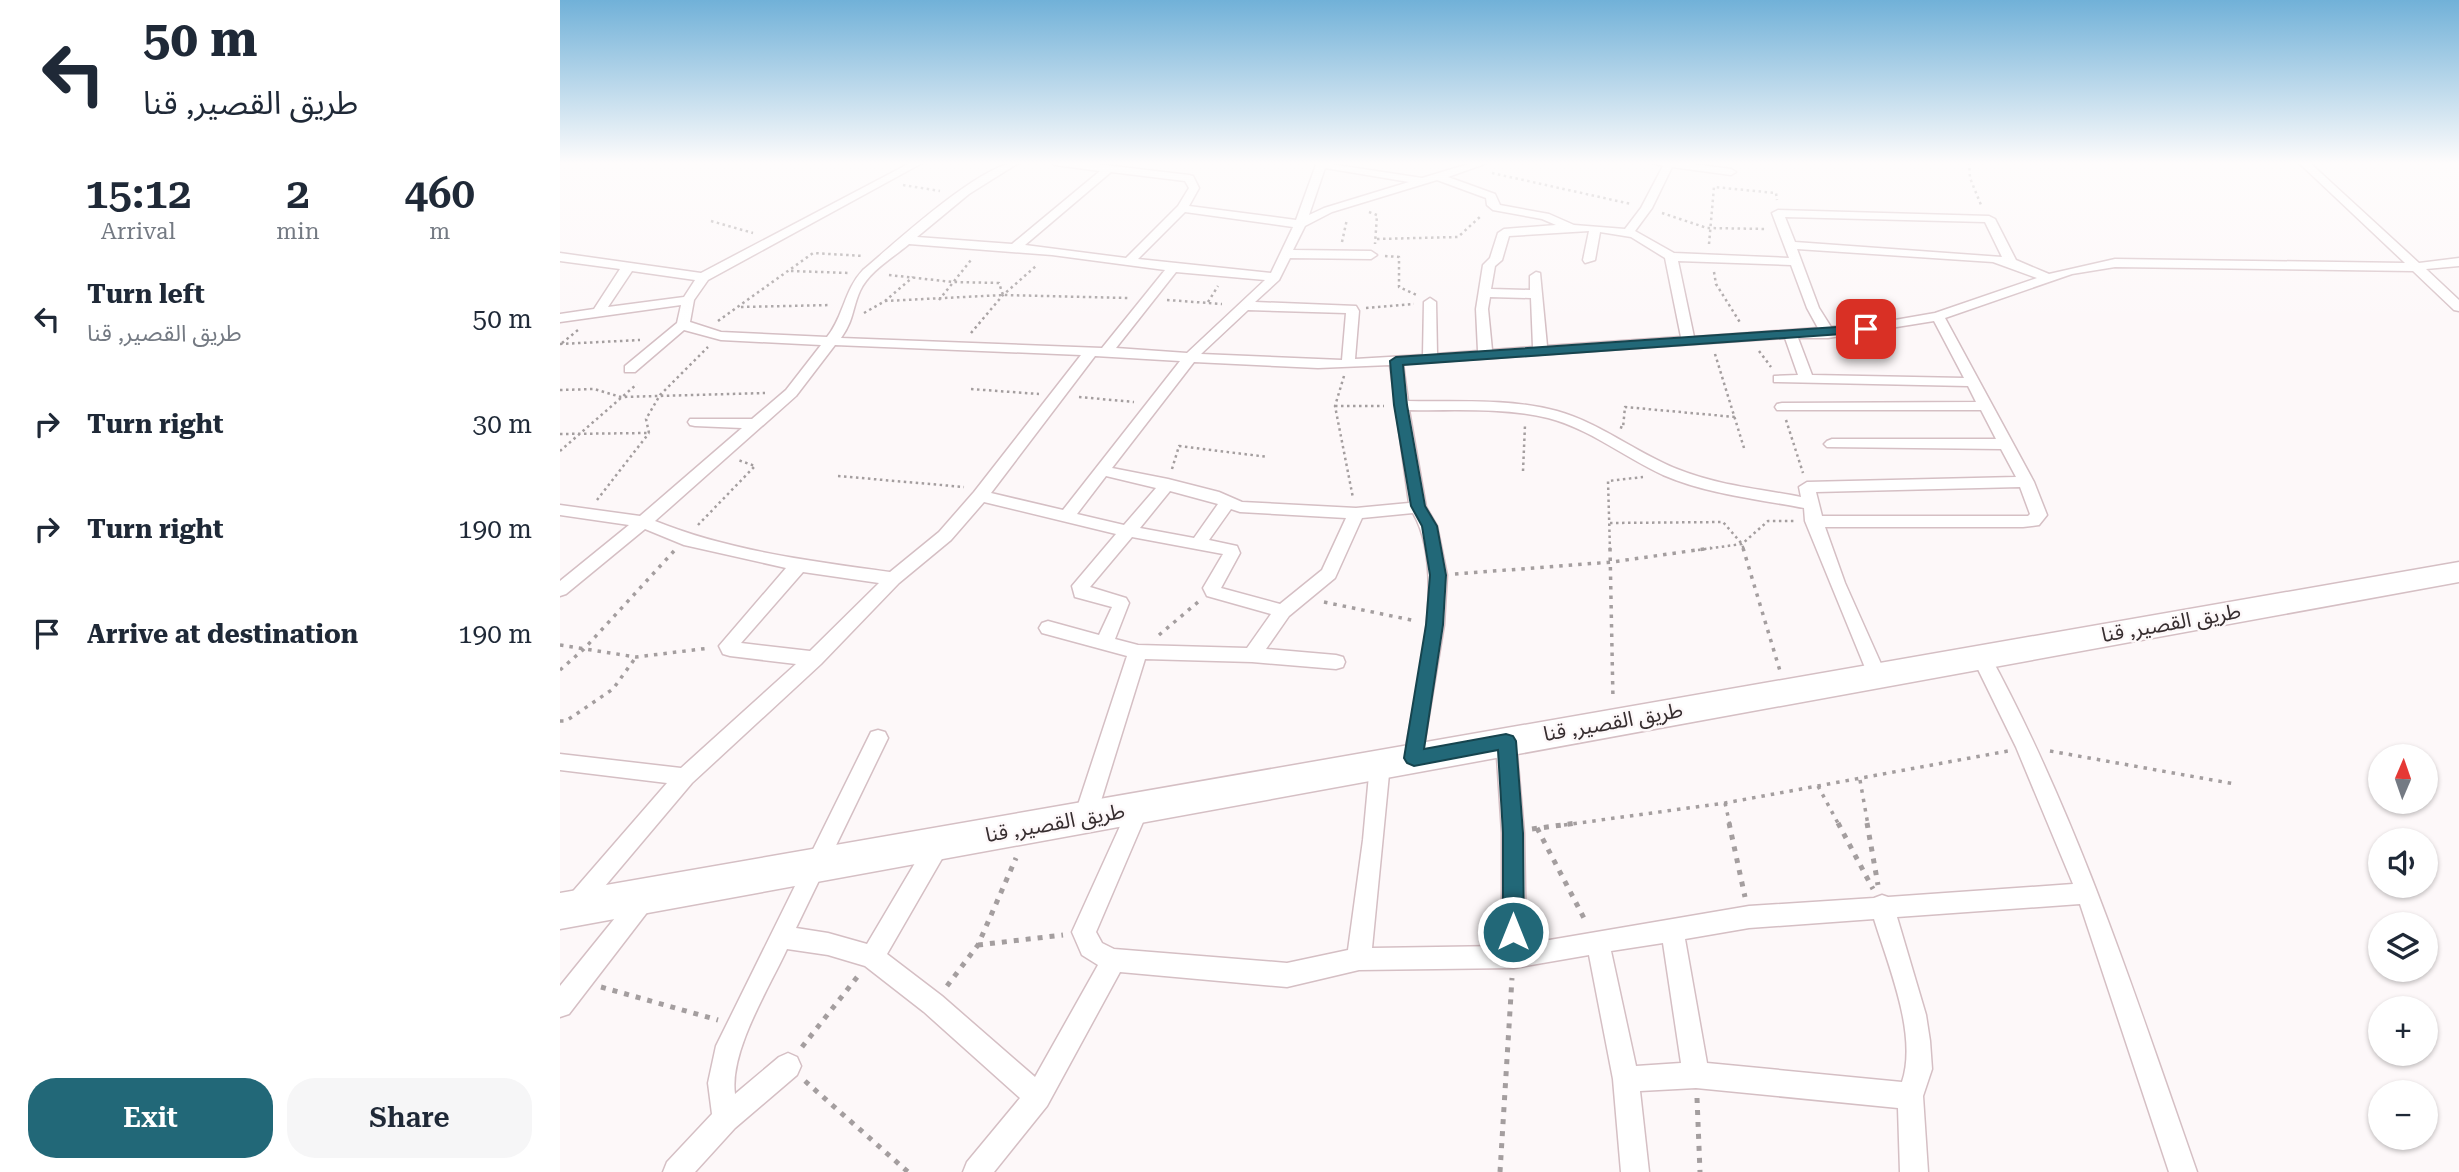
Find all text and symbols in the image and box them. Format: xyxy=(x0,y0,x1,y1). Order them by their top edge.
text: 50 m xyxy=(143,11,258,68)
icon: left xyxy=(28,28,119,119)
text: طريق القصير, قنا xyxy=(143,84,358,122)
text: 15:12 xyxy=(85,169,191,218)
text: 2 xyxy=(286,169,310,218)
text: 460 xyxy=(404,169,475,218)
text: Arrival xyxy=(101,218,176,245)
text: min xyxy=(276,218,320,245)
text: m xyxy=(429,218,450,245)
text: Turn left xyxy=(87,279,205,309)
pin xyxy=(1836,299,1896,359)
icon: left xyxy=(28,300,66,338)
text: 50 m xyxy=(473,304,532,334)
icon: arrive xyxy=(1847,310,1885,348)
text: طريق القصير, قنا xyxy=(87,320,242,347)
icon: right xyxy=(28,405,66,443)
text: Turn right xyxy=(87,409,223,439)
text: 30 m xyxy=(473,409,532,439)
icon: right xyxy=(28,510,66,548)
text: Turn right xyxy=(87,514,223,544)
text: 190 m xyxy=(458,514,532,544)
street label: طريق القصير, قنا xyxy=(2099,599,2243,648)
icon: arrive xyxy=(28,615,66,653)
text: Arrive at destination xyxy=(87,619,358,649)
text: 190 m xyxy=(458,619,532,649)
street label: طريق القصير, قنا xyxy=(1541,698,1685,747)
north arrow xyxy=(2368,744,2438,814)
map controls xyxy=(2368,744,2438,1150)
street label: طريق القصير, قنا xyxy=(983,799,1127,848)
button: sound xyxy=(2368,828,2438,898)
position arrow xyxy=(1476,895,1550,969)
button: layers xyxy=(2368,912,2438,982)
button: + xyxy=(2368,996,2438,1066)
button: Exit xyxy=(28,1078,273,1158)
button: Share xyxy=(287,1078,532,1158)
button: − xyxy=(2368,1080,2438,1150)

